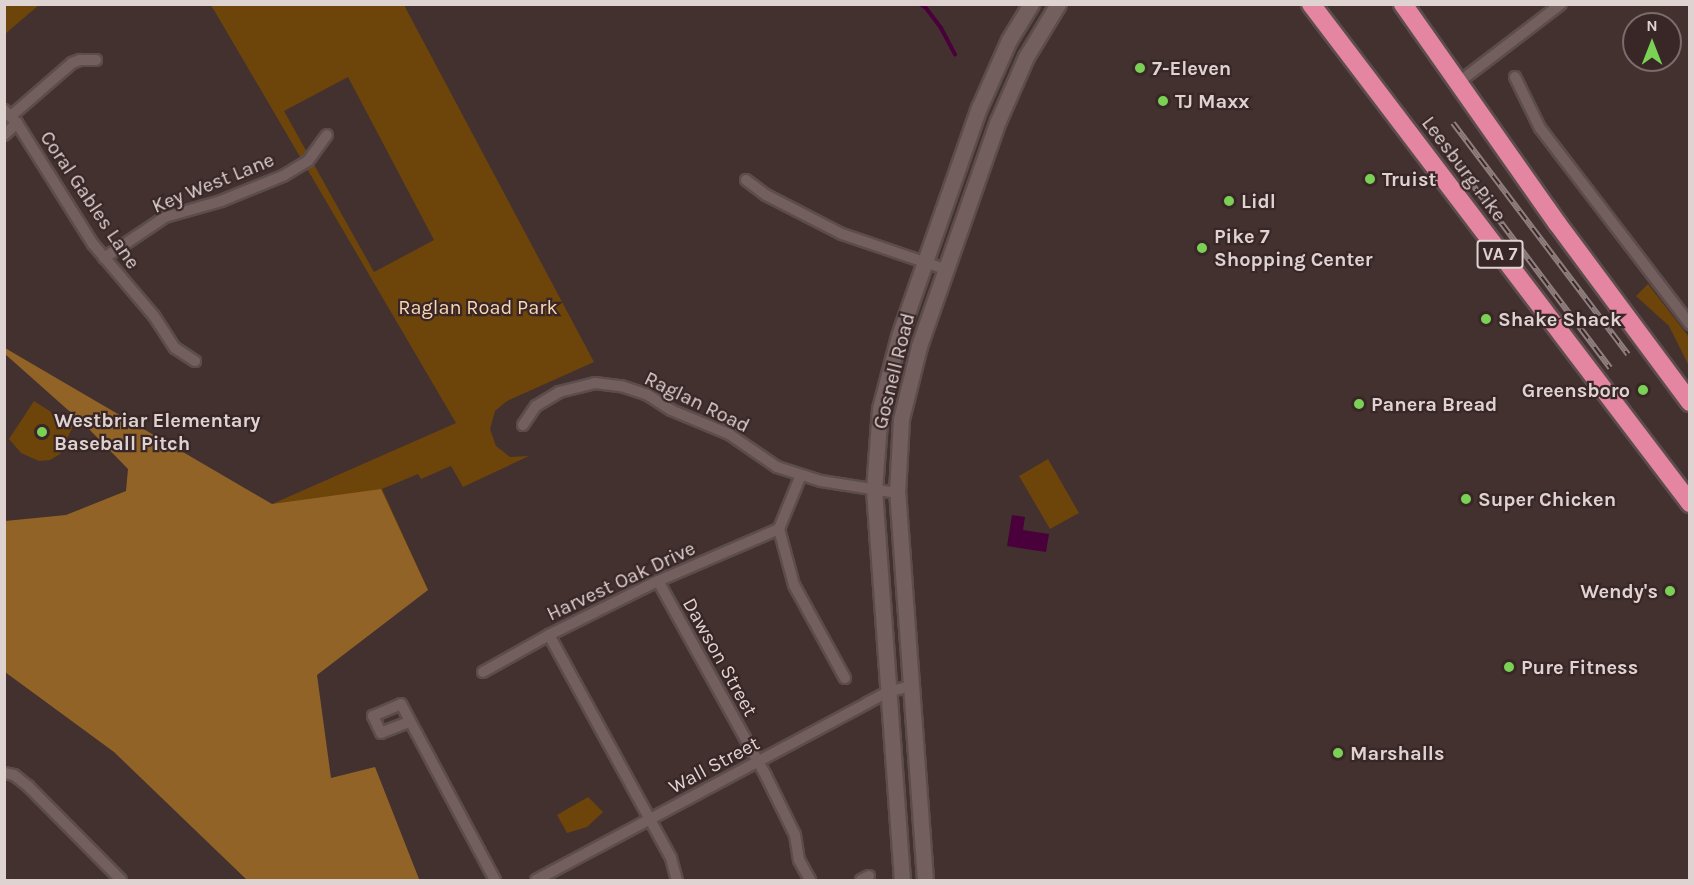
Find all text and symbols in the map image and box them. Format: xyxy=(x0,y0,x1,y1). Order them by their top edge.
north arrow xyxy=(1622,12,1682,72)
text: N xyxy=(1646,16,1658,35)
place label: 7-Eleven xyxy=(1152,56,1231,80)
marker: 7-Eleven xyxy=(1133,61,1147,75)
place label: TJ Maxx xyxy=(1175,89,1249,113)
marker: TJ Maxx xyxy=(1156,94,1170,108)
street label: Leesburg Pike xyxy=(1417,112,1511,226)
street label: Coral Gables Lane xyxy=(35,126,145,274)
street label: Key West Lane xyxy=(148,148,278,218)
place label: Truist xyxy=(1382,167,1436,191)
marker: Truist xyxy=(1363,172,1377,186)
place label: Lidl xyxy=(1241,189,1276,213)
marker: Lidl xyxy=(1222,194,1236,208)
place label: Pike 7 Shopping Center xyxy=(1214,225,1373,272)
road number: VA 7 xyxy=(1476,239,1524,269)
marker: Pike 7 Shopping Center xyxy=(1195,241,1209,255)
park label: Raglan Road Park xyxy=(398,295,558,319)
place label: Shake Shack xyxy=(1498,307,1622,331)
street label: Gosnell Road xyxy=(868,311,920,431)
marker: Shake Shack xyxy=(1479,312,1493,326)
street label: Raglan Road xyxy=(640,366,754,438)
place label: Greensboro xyxy=(1522,378,1630,402)
marker: Greensboro xyxy=(1634,381,1652,399)
place label: Panera Bread xyxy=(1371,392,1497,416)
marker: Panera Bread xyxy=(1352,397,1366,411)
place label: Westbriar Elementary Baseball Pitch xyxy=(54,408,260,455)
marker: Westbriar Elementary Baseball Pitch xyxy=(35,425,49,439)
place label: Super Chicken xyxy=(1478,487,1616,511)
marker: Super Chicken xyxy=(1459,492,1473,506)
street label: Harvest Oak Drive xyxy=(543,536,699,626)
place label: Wendy's xyxy=(1580,579,1658,603)
marker: Wendy's xyxy=(1663,584,1677,598)
street label: Dawson Street xyxy=(678,594,762,720)
place label: Pure Fitness xyxy=(1521,655,1638,679)
marker: Pure Fitness xyxy=(1502,660,1516,674)
street label: Wall Street xyxy=(665,731,763,799)
place label: Marshalls xyxy=(1350,741,1444,765)
marker: Marshalls xyxy=(1331,746,1345,760)

